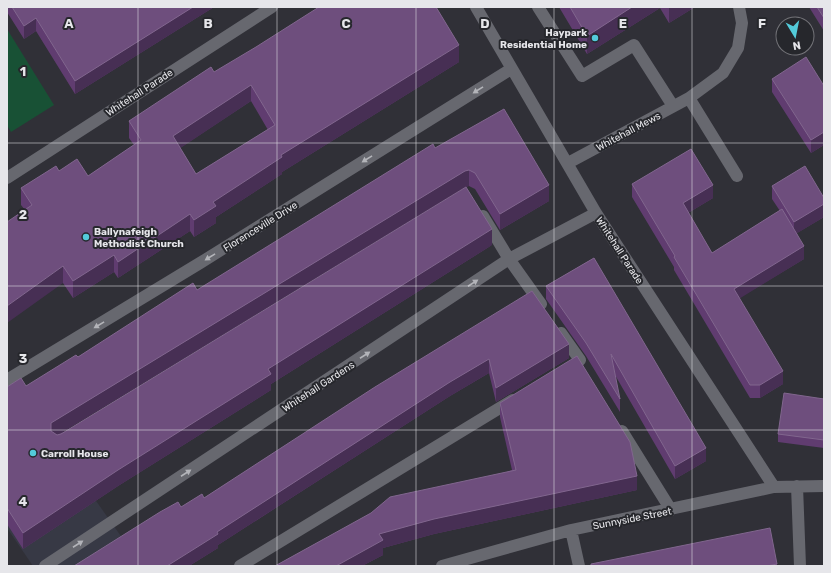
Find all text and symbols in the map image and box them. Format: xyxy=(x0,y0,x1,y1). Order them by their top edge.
text: A xyxy=(64,16,74,31)
text: B xyxy=(203,16,213,31)
text: C xyxy=(341,16,351,31)
text: D xyxy=(480,16,490,31)
text: E xyxy=(619,16,627,31)
text: F xyxy=(758,16,766,31)
north arrow xyxy=(775,16,815,56)
place label: Haypark Residential Home xyxy=(500,27,587,51)
marker: Haypark Residential Home xyxy=(590,33,600,43)
text: N xyxy=(792,38,802,52)
text: 1 xyxy=(20,64,26,79)
street label: Whitehall Parade xyxy=(104,66,176,119)
one-way arrow xyxy=(472,86,484,93)
street label: Whitehall Mews xyxy=(594,110,663,154)
one-way arrow xyxy=(361,155,373,162)
street label: Florenceville Drive xyxy=(221,199,300,255)
text: 2 xyxy=(19,207,27,222)
street label: Whitehall Parade xyxy=(593,215,646,287)
place label: Ballynafeigh Methodist Church xyxy=(94,226,184,250)
marker: Ballynafeigh Methodist Church xyxy=(81,232,91,242)
one-way arrow xyxy=(204,253,215,261)
one-way arrow xyxy=(468,279,478,287)
one-way arrow xyxy=(93,321,104,328)
text: 3 xyxy=(19,351,28,366)
one-way arrow xyxy=(360,351,370,359)
street label: Whitehall Gardens xyxy=(280,359,357,415)
marker: Carroll House xyxy=(28,448,38,458)
place label: Carroll House xyxy=(41,448,108,460)
one-way arrow xyxy=(181,469,191,477)
text: 4 xyxy=(19,494,28,509)
street label: Sunnyside Street xyxy=(592,505,673,533)
one-way arrow xyxy=(72,541,84,548)

